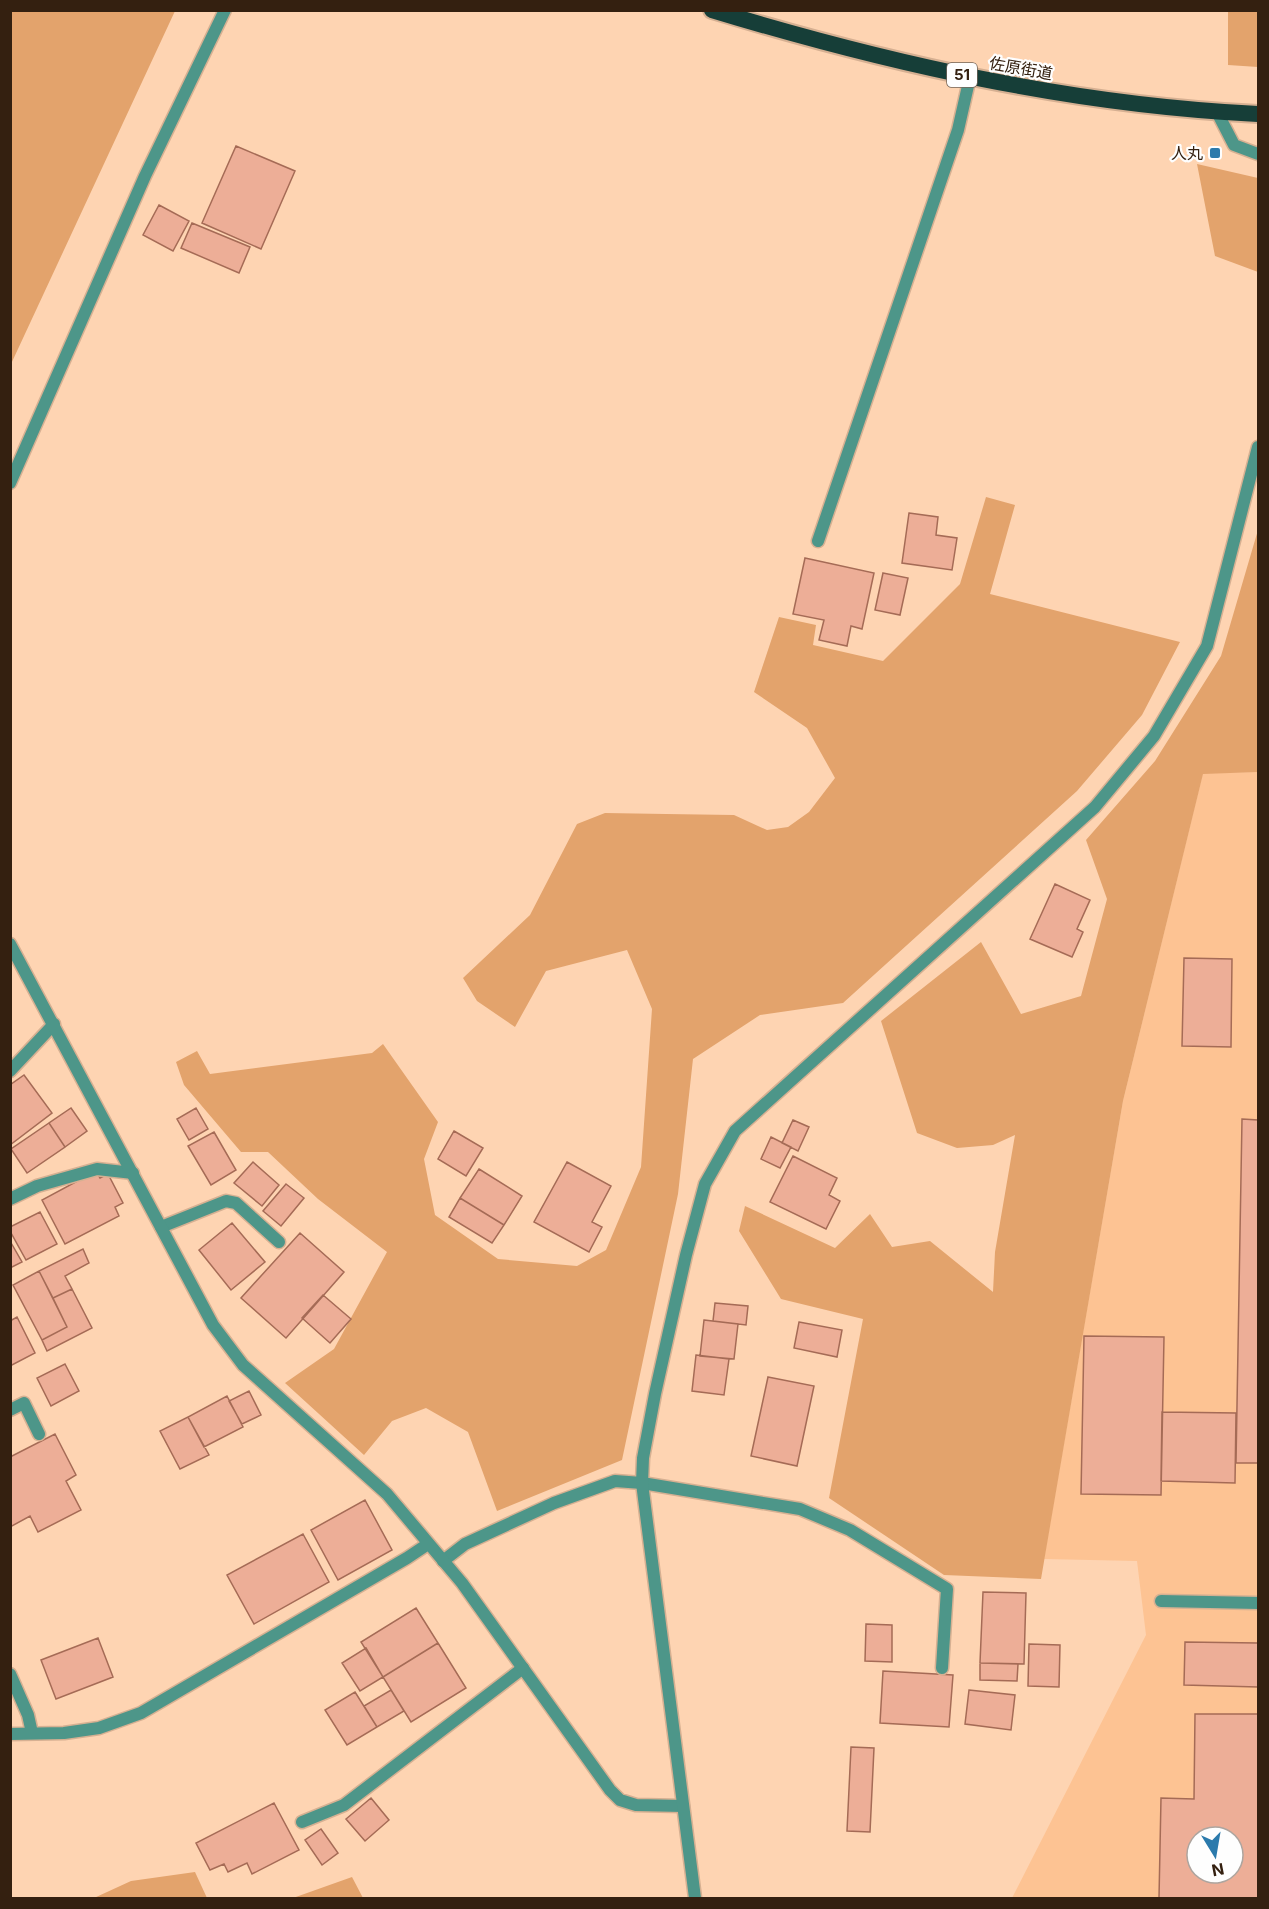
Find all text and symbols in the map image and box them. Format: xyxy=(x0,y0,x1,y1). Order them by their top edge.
street label: 佐原街道 xyxy=(988,53,1054,83)
road number: 51 xyxy=(947,63,977,87)
place label: 人丸 xyxy=(1171,143,1203,163)
marker: 人丸 xyxy=(1208,146,1222,160)
north arrow xyxy=(1185,1825,1245,1885)
text: N xyxy=(1210,1859,1226,1881)

